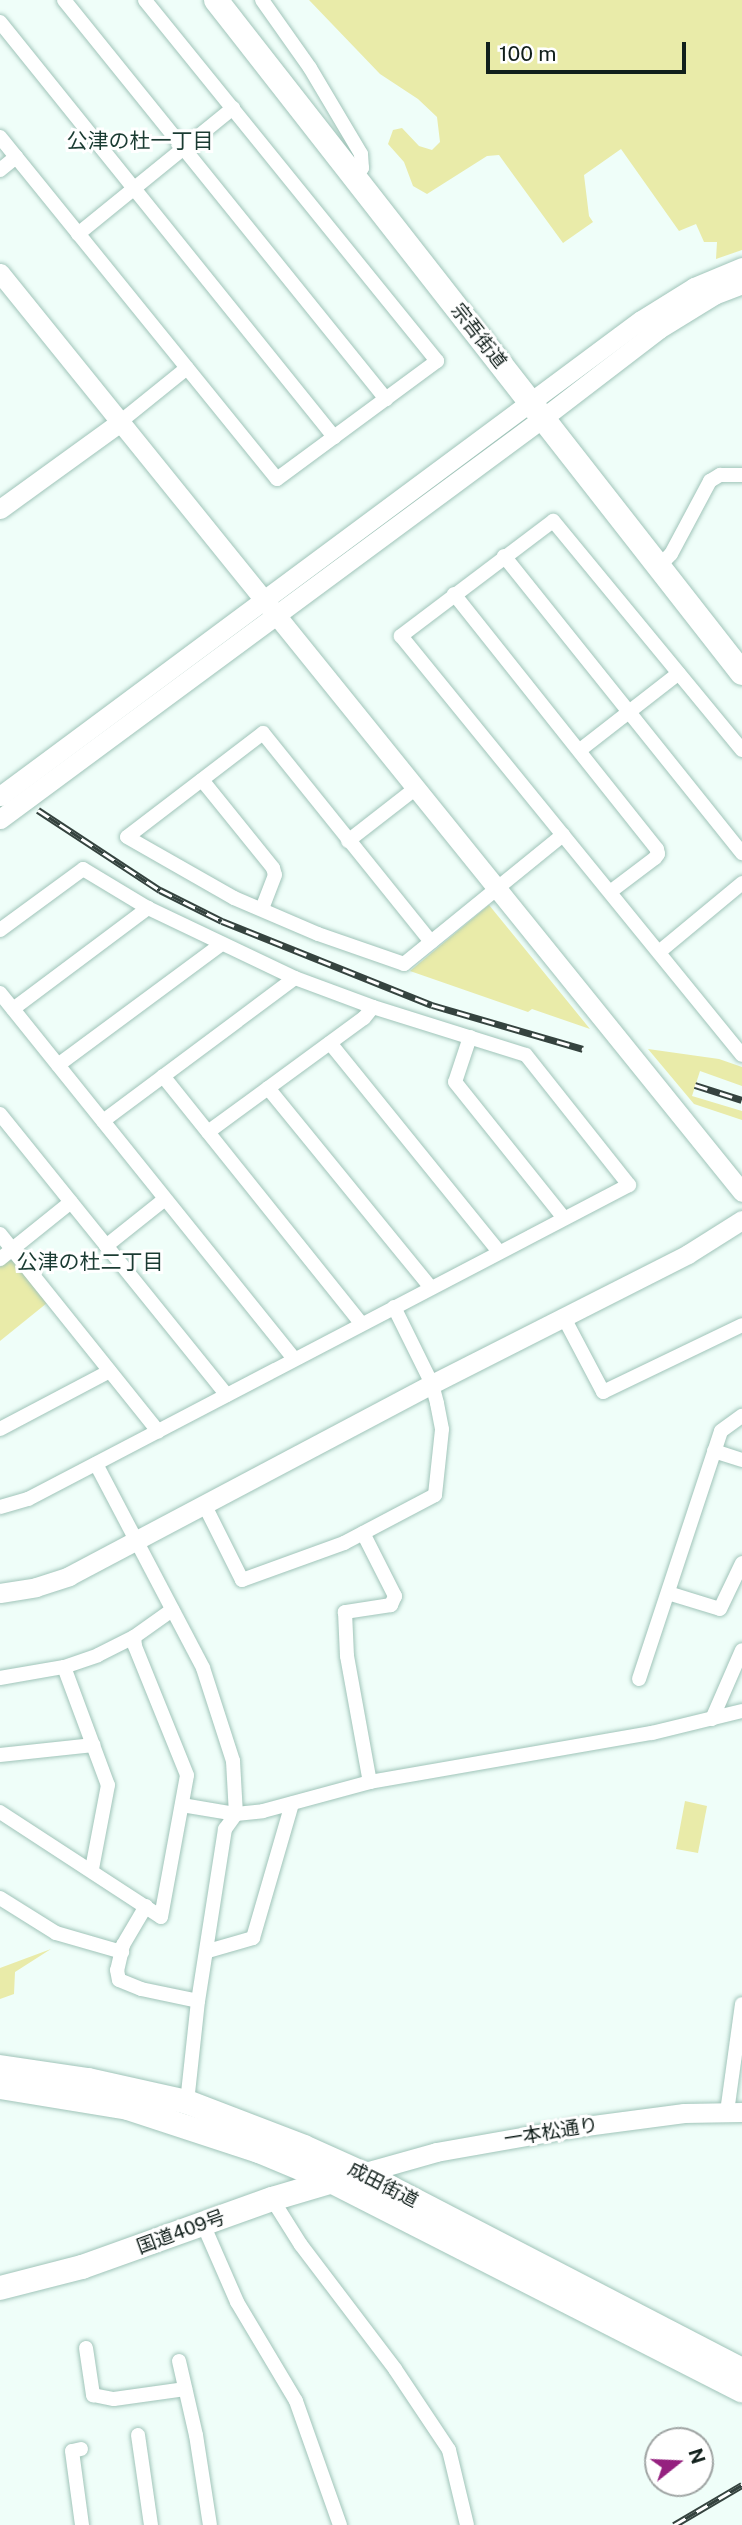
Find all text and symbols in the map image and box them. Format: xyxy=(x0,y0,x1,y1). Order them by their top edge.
scale bar xyxy=(490,28,690,72)
text: 100 m xyxy=(499,41,556,66)
district label: 公津の杜一丁目 xyxy=(67,128,213,154)
street label: 宗吾街道 xyxy=(447,299,511,373)
district label: 公津の杜二丁目 xyxy=(17,1249,163,1275)
street label: 一本松通り xyxy=(502,2113,600,2151)
street label: 成田街道 xyxy=(344,2158,422,2212)
street label: 国道409号 xyxy=(134,2206,228,2258)
north arrow xyxy=(644,2427,714,2497)
text: N xyxy=(684,2446,710,2467)

